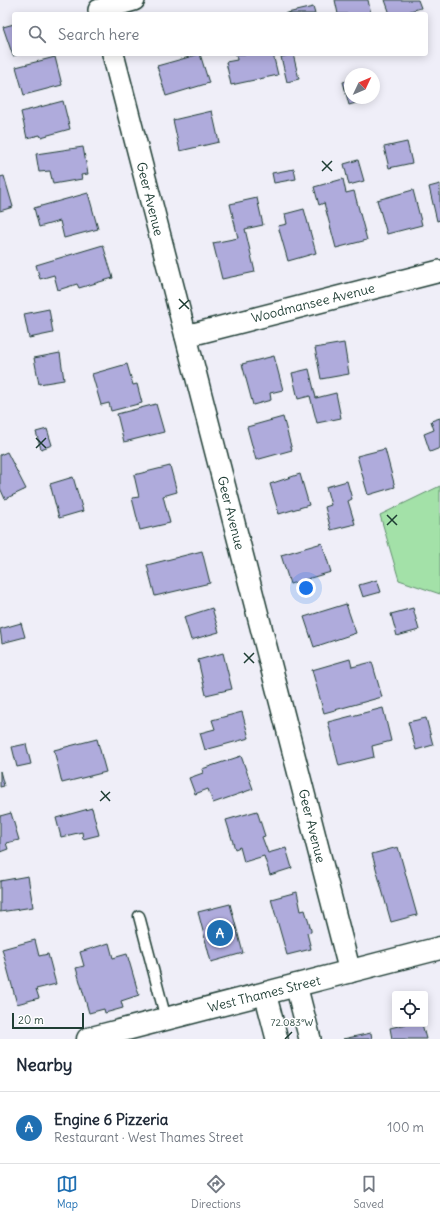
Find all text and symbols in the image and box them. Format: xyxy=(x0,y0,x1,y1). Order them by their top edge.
search box xyxy=(12,12,428,56)
icon: search xyxy=(26,23,48,45)
text: Search here xyxy=(58,25,139,44)
north arrow xyxy=(344,68,380,104)
street label: Geer Avenue xyxy=(133,160,167,238)
street label: Woodmansee Avenue xyxy=(250,279,376,327)
street label: Geer Avenue xyxy=(214,474,248,552)
your location xyxy=(296,578,316,598)
street label: Geer Avenue xyxy=(295,787,329,865)
pin: A xyxy=(207,918,233,948)
street label: West Thames Street xyxy=(206,972,323,1016)
map controls xyxy=(392,991,428,1027)
button: locate xyxy=(392,991,428,1027)
scale bar xyxy=(12,1011,84,1030)
text: 20 m xyxy=(18,1013,44,1027)
text: 72.083°W xyxy=(271,1016,313,1029)
text: Nearby xyxy=(16,1054,72,1076)
text: Engine 6 Pizzeria xyxy=(54,1110,168,1129)
text: A xyxy=(25,1119,33,1136)
text: 100 m xyxy=(387,1119,424,1136)
text: Restaurant · West Thames Street xyxy=(54,1129,243,1146)
tab: Map xyxy=(56,1173,78,1211)
tab: Directions xyxy=(191,1173,241,1211)
tab: Saved xyxy=(353,1173,384,1211)

